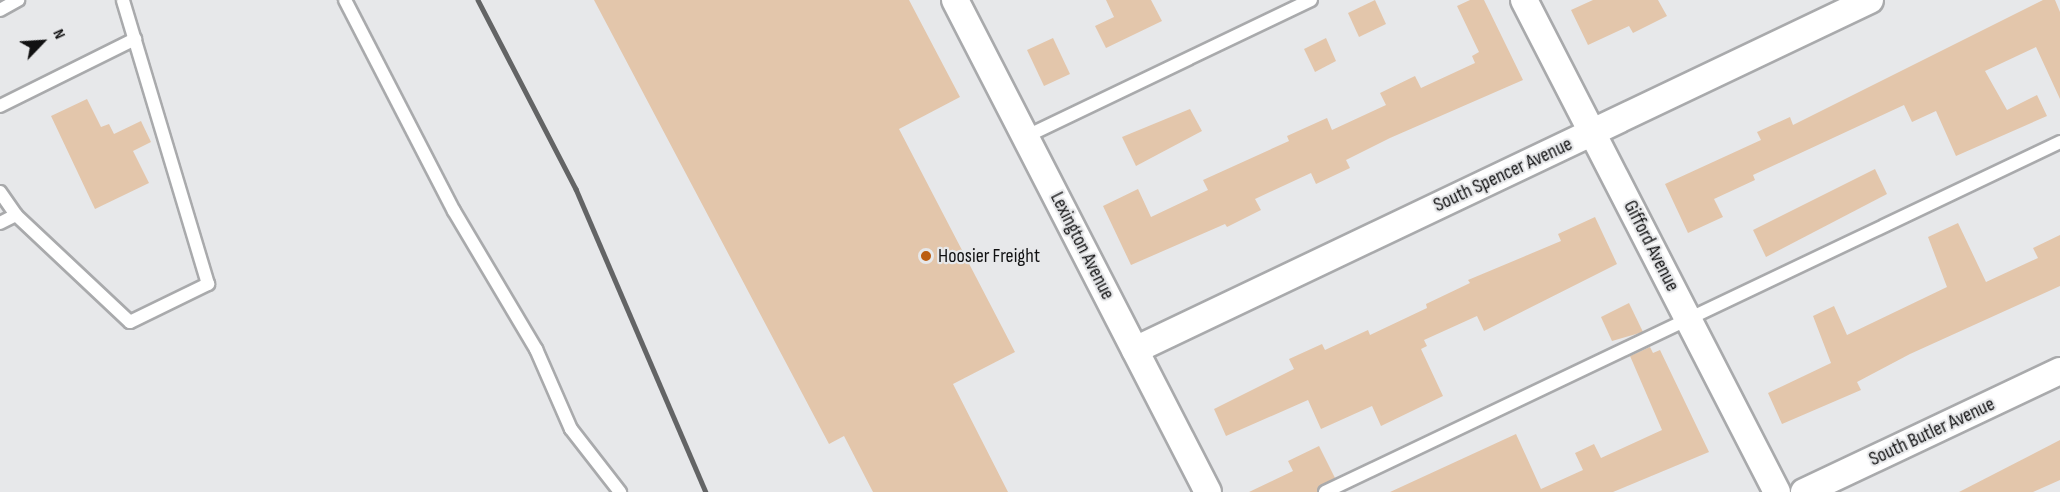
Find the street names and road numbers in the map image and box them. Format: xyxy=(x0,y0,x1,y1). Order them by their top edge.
street label: South Spencer Avenue xyxy=(1430,132,1576,218)
street label: Lexington Avenue xyxy=(1045,188,1119,304)
street label: Gifford Avenue xyxy=(1618,196,1684,296)
street label: South Butler Avenue xyxy=(1865,392,1999,472)

